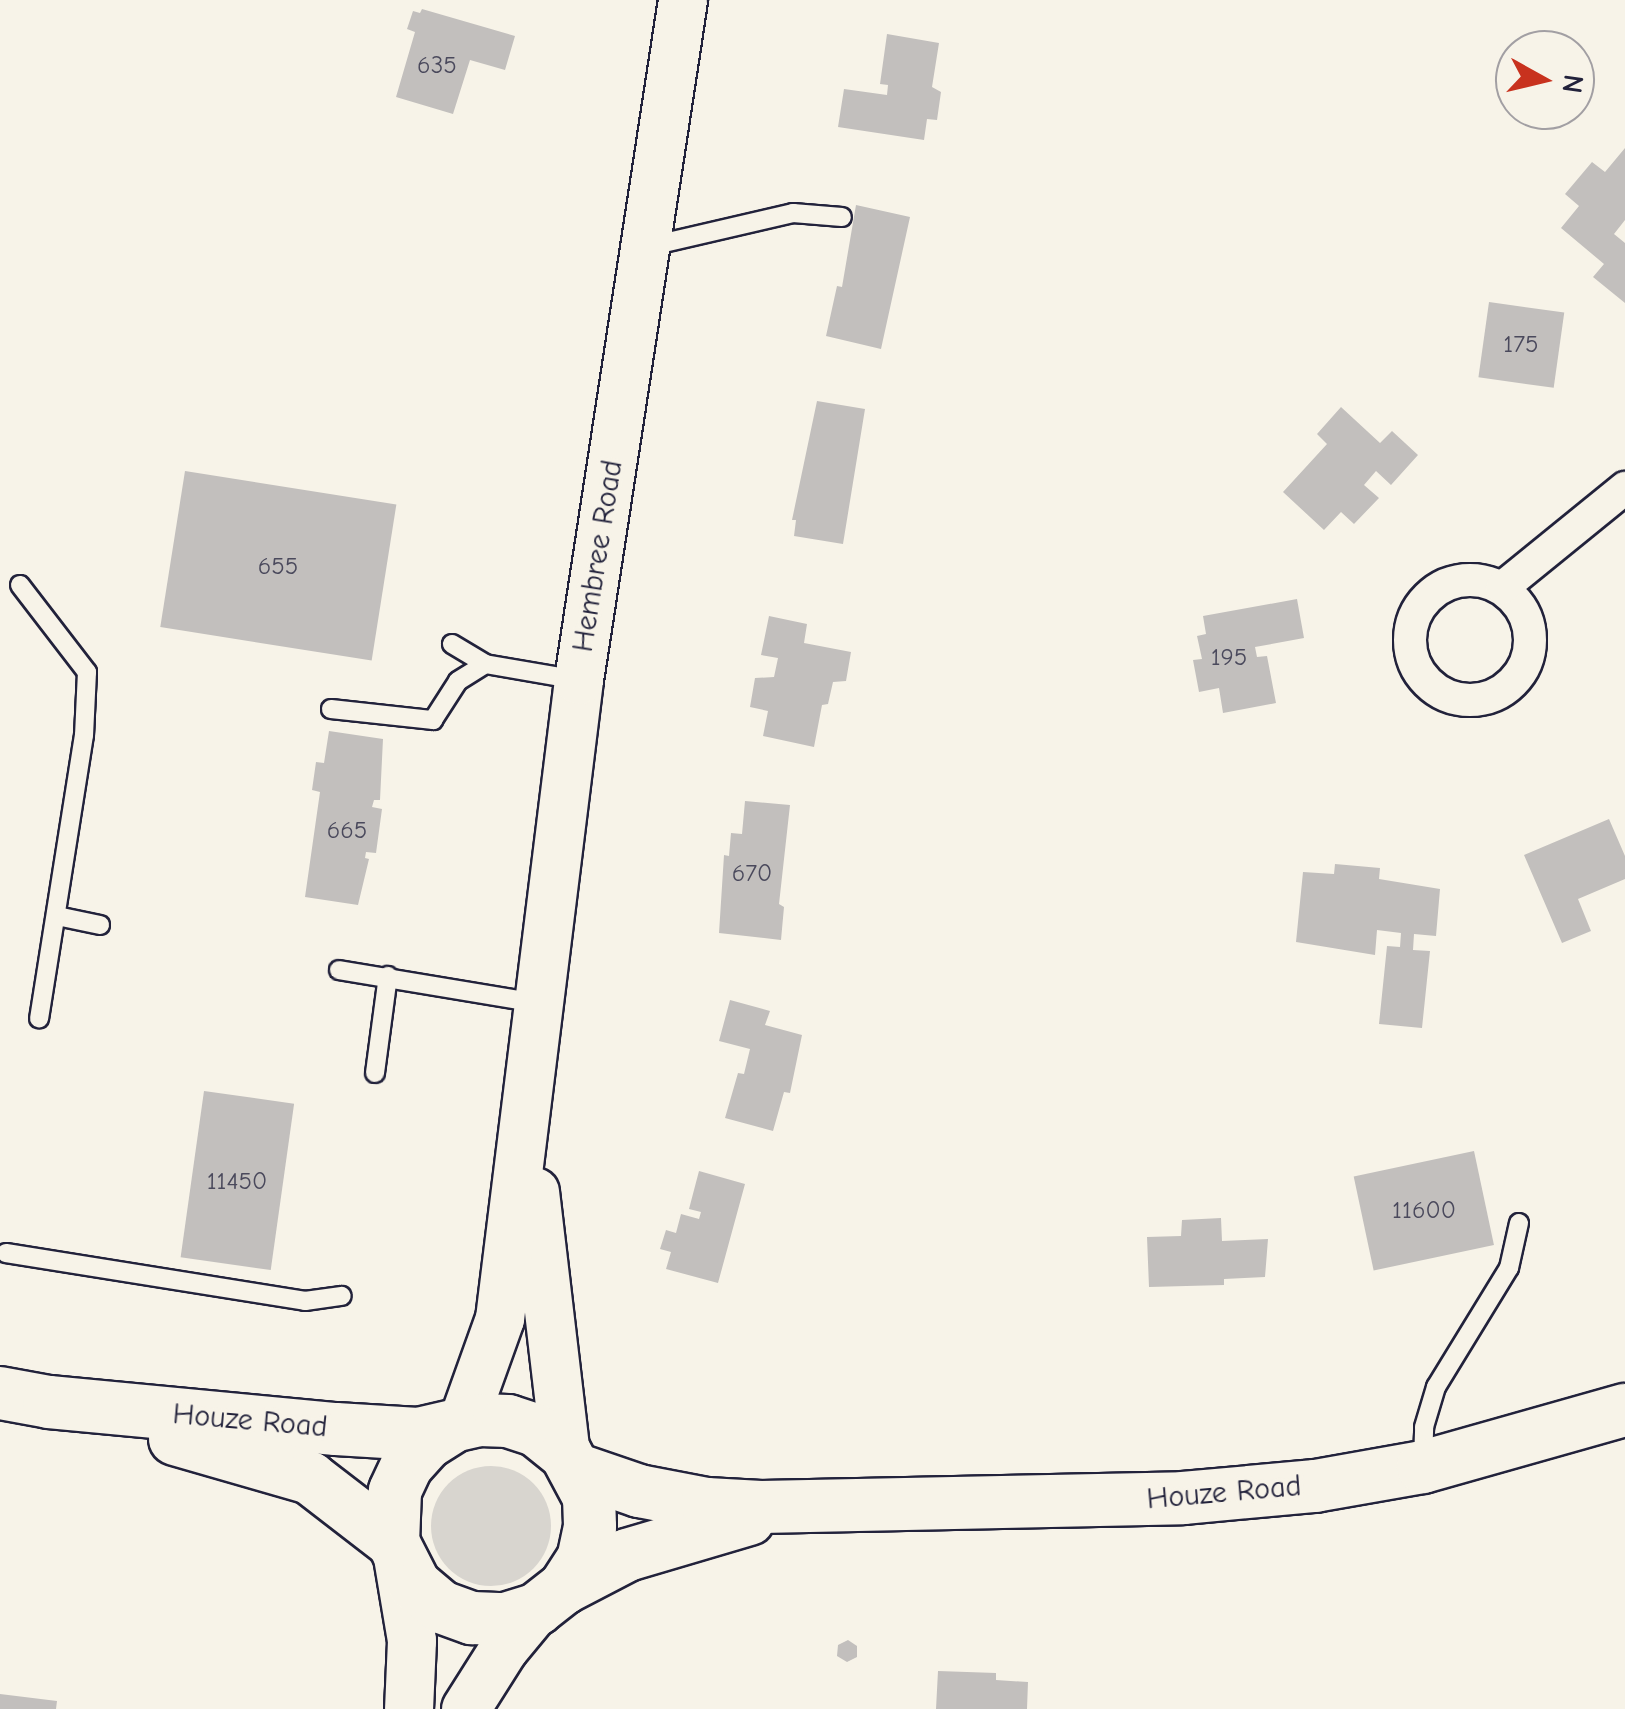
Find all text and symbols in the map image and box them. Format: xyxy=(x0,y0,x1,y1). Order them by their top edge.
north arrow xyxy=(1495,30,1595,130)
house number: 635 xyxy=(417,50,457,80)
text: N xyxy=(1556,73,1590,95)
house number: 175 xyxy=(1503,329,1539,359)
street label: Hembree Road xyxy=(565,457,631,655)
house number: 655 xyxy=(258,551,298,581)
house number: 195 xyxy=(1211,642,1247,672)
house number: 665 xyxy=(327,815,367,845)
house number: 670 xyxy=(732,858,772,888)
house number: 11450 xyxy=(207,1166,267,1196)
house number: 11600 xyxy=(1392,1195,1456,1225)
street label: Houze Road xyxy=(171,1396,329,1446)
street label: Houze Road xyxy=(1145,1468,1303,1518)

